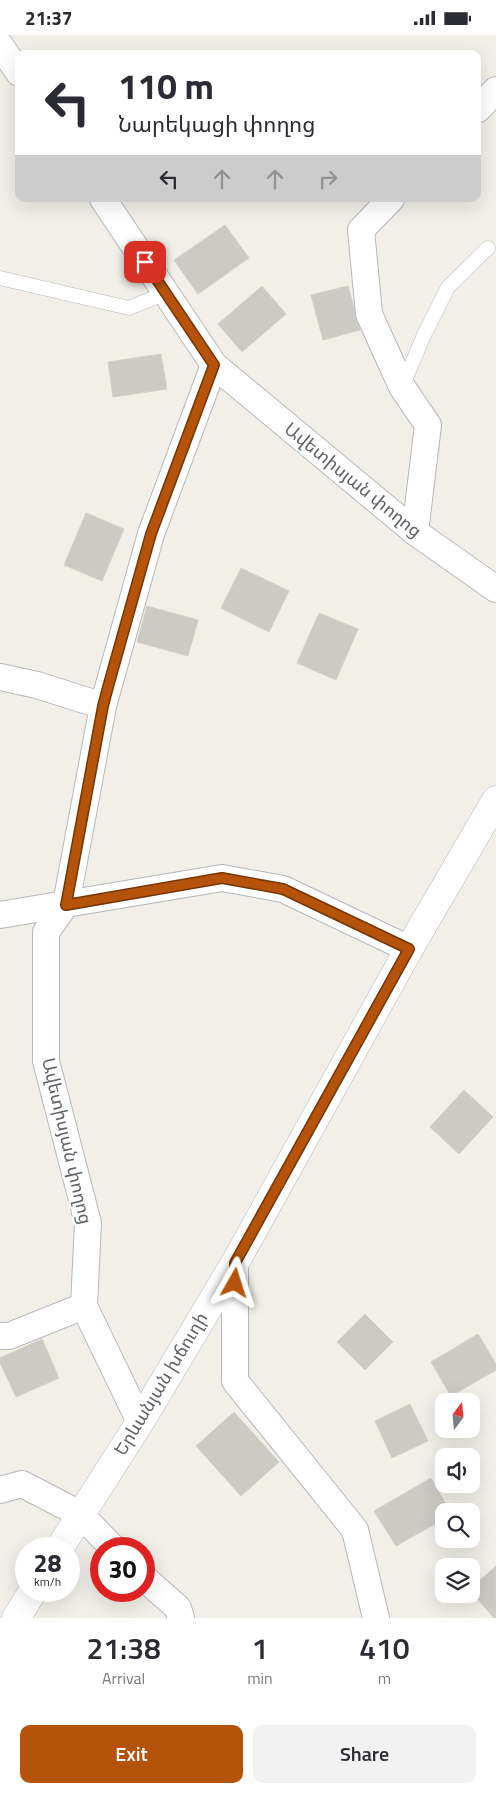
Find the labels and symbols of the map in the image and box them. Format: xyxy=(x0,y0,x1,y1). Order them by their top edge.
pin xyxy=(124,241,166,283)
street label: Ավետիսյան փողոց xyxy=(279,416,428,544)
street label: Ավետիսյան փողոց xyxy=(35,1055,100,1227)
position arrow xyxy=(208,1256,260,1308)
street label: Երևանյան խճուղի xyxy=(107,1307,214,1461)
north arrow xyxy=(435,1393,480,1437)
speed limit sign: 30 xyxy=(90,1537,155,1602)

